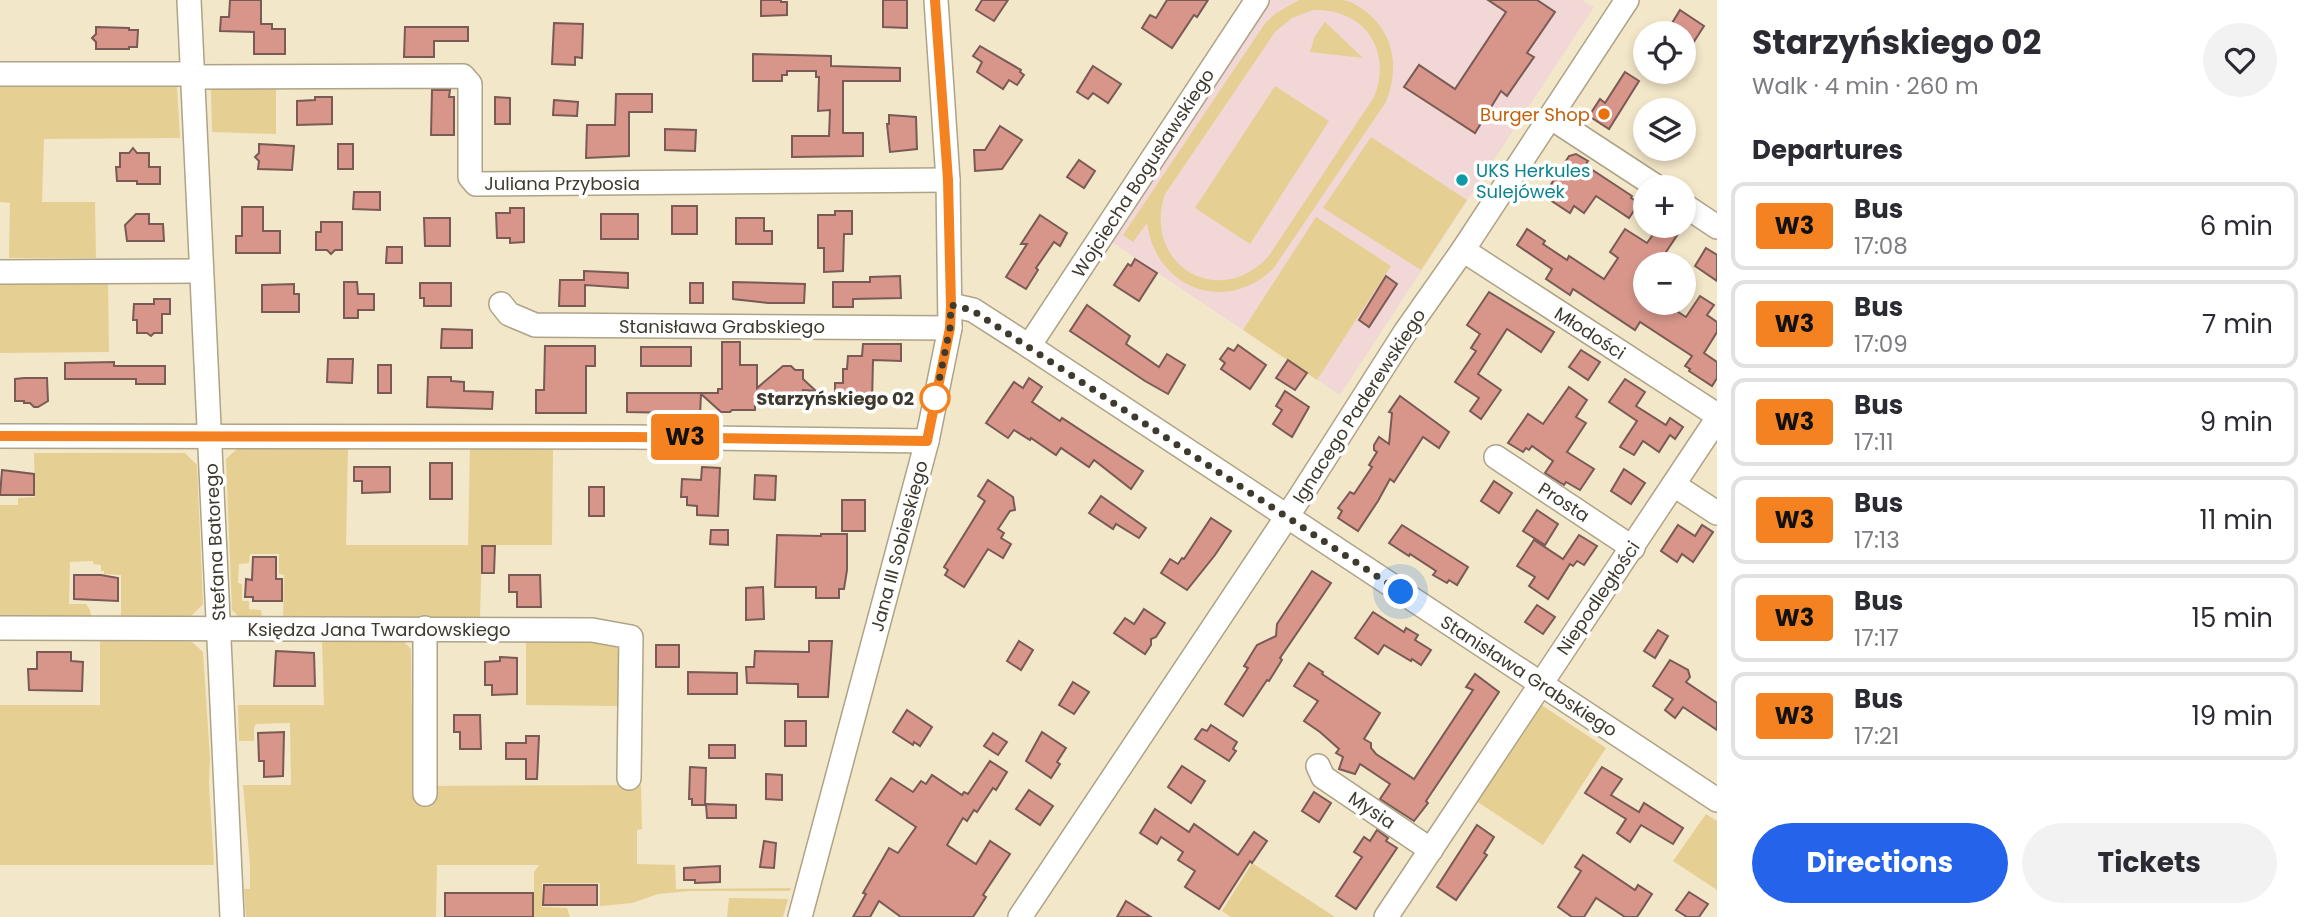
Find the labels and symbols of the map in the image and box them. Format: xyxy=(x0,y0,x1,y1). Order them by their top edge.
street label: Wojciecha Bogusławskiego xyxy=(1066,64,1220,282)
place label: Burger Shop xyxy=(1480,102,1590,127)
marker: Burger Shop xyxy=(1596,106,1612,122)
place label: UKS Herkules Sulejówek xyxy=(1476,158,1590,204)
street label: Juliana Przybosia xyxy=(484,171,640,196)
marker: UKS Herkules Sulejówek xyxy=(1454,172,1470,188)
street label: Młodości xyxy=(1550,301,1630,365)
street label: Ignacego Paderewskiego xyxy=(1287,304,1431,508)
street label: Stanisława Grabskiego xyxy=(619,314,825,339)
marker: Starzyńskiego 02 xyxy=(920,383,950,413)
place label: Starzyńskiego 02 xyxy=(756,386,914,411)
line badge: W3 xyxy=(654,414,716,460)
street label: Jana III Sobieskiego xyxy=(864,458,934,634)
street label: Stefana Batorego xyxy=(198,463,232,621)
street label: Prosta xyxy=(1533,476,1595,528)
street label: Niepodległości xyxy=(1551,536,1645,660)
your location xyxy=(1383,574,1418,609)
street label: Stanisława Grabskiego xyxy=(1436,609,1622,743)
street label: Księdza Jana Twardowskiego xyxy=(247,617,511,642)
street label: Mysia xyxy=(1344,785,1400,835)

